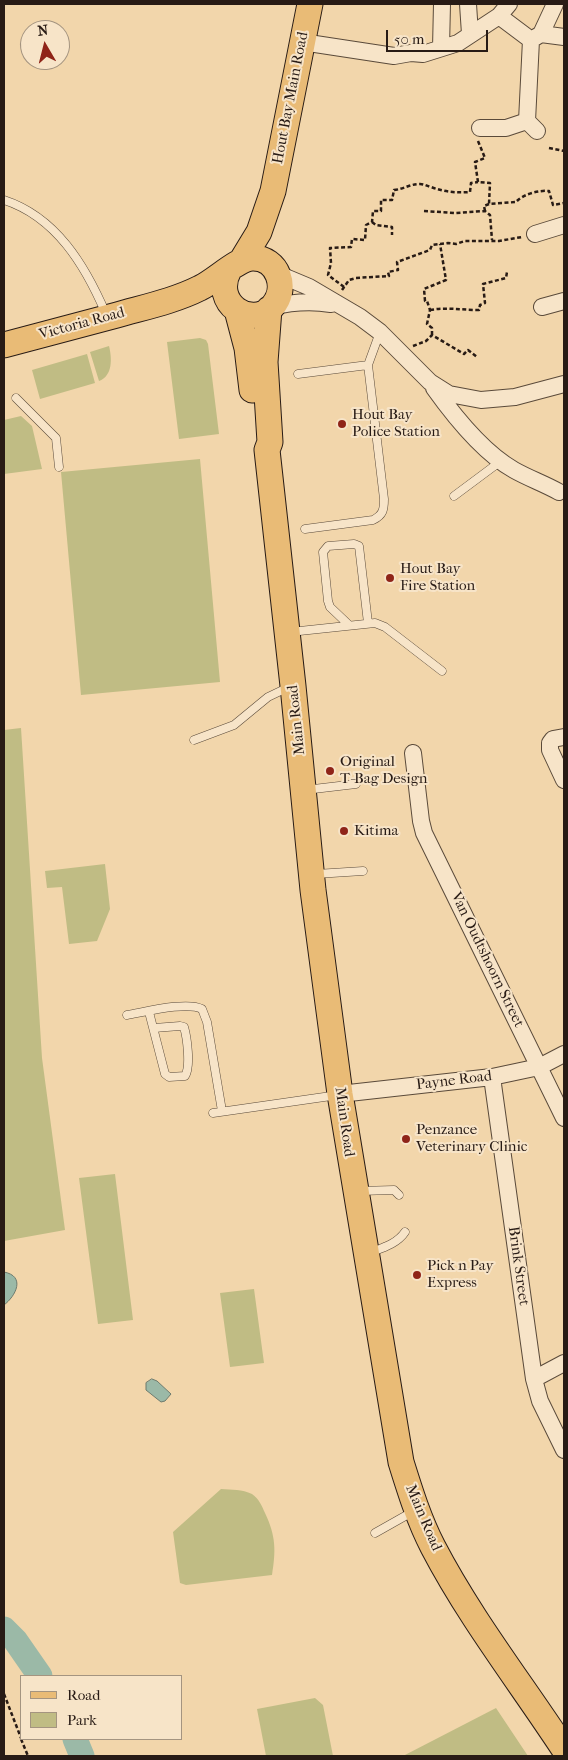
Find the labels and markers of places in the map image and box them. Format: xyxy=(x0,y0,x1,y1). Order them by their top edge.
place label: Hout Bay Police Station xyxy=(352,406,440,441)
marker: Hout Bay Police Station xyxy=(336,418,348,430)
place label: Hout Bay Fire Station xyxy=(400,560,475,595)
marker: Hout Bay Fire Station xyxy=(384,572,396,584)
place label: Original T-Bag Design xyxy=(340,753,428,788)
marker: Original T-Bag Design xyxy=(324,765,336,777)
place label: Kitima xyxy=(354,822,398,840)
marker: Kitima xyxy=(338,825,350,837)
place label: Penzance Veterinary Clinic xyxy=(416,1121,527,1156)
marker: Penzance Veterinary Clinic xyxy=(400,1133,412,1145)
place label: Pick n Pay Express xyxy=(427,1257,493,1292)
marker: Pick n Pay Express xyxy=(411,1269,423,1281)

